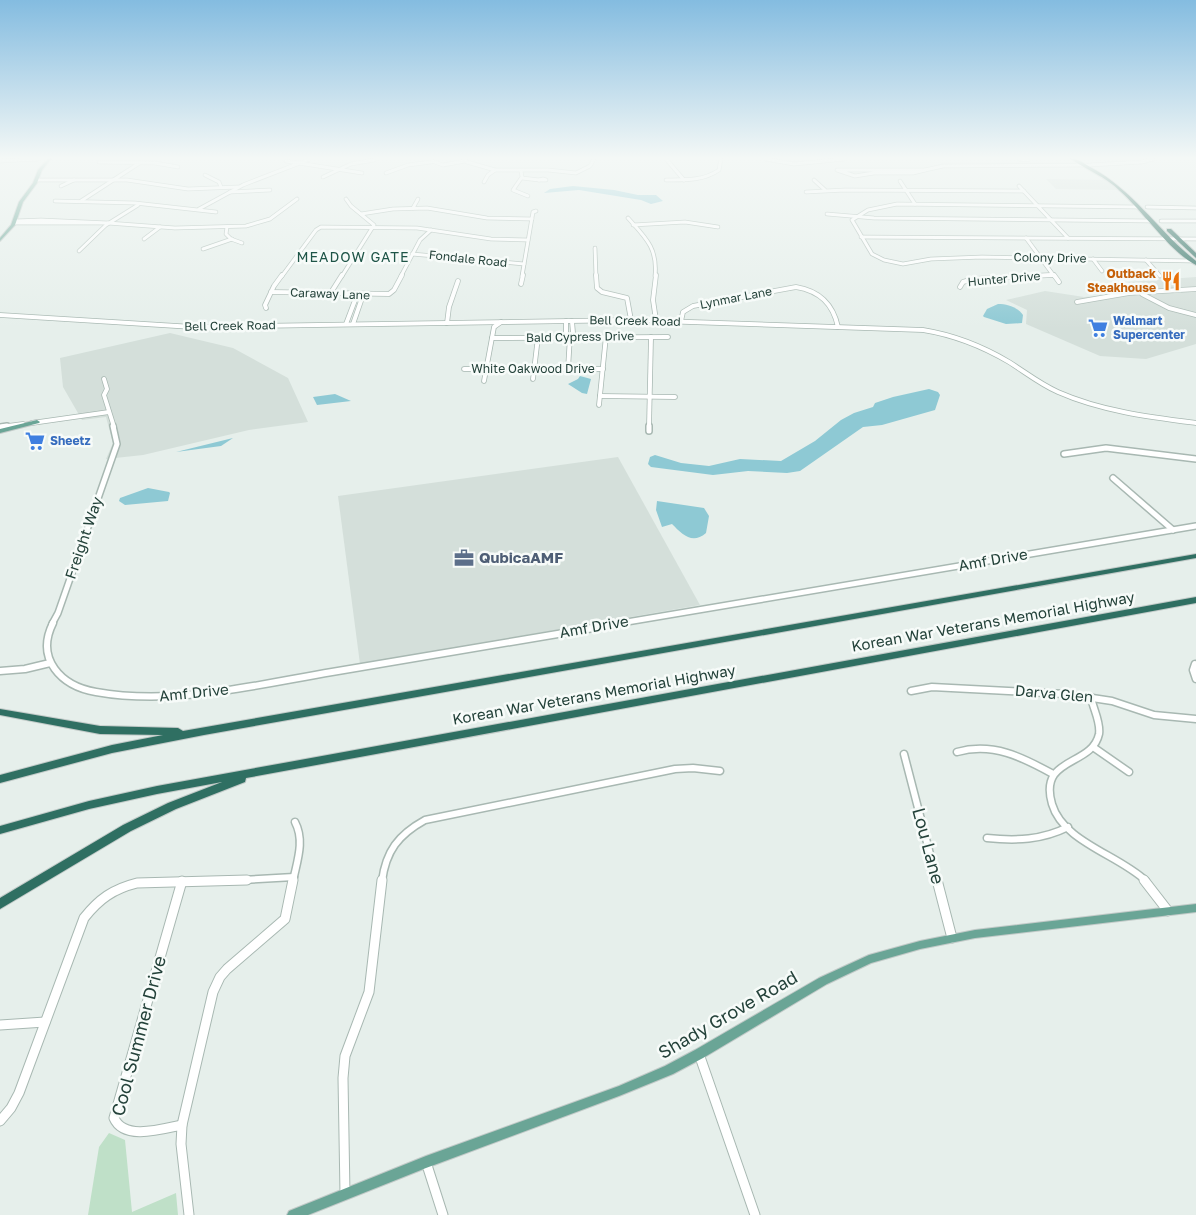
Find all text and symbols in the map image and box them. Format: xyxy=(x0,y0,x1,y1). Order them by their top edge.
street label: Fondale Road xyxy=(428,247,508,270)
district label: MEADOW GATE xyxy=(297,248,410,265)
street label: Colony Drive xyxy=(1013,249,1087,266)
place label: Outback Steakhouse xyxy=(1087,266,1156,295)
street label: Hunter Drive xyxy=(967,268,1041,289)
restaurant icon: Outback Steakhouse xyxy=(1160,270,1182,292)
street label: Lynmar Lane xyxy=(699,283,773,312)
street label: Caraway Lane xyxy=(290,285,370,302)
street label: Bell Creek Road xyxy=(589,312,681,329)
place label: Walmart Supercenter xyxy=(1113,313,1185,342)
street label: Bell Creek Road xyxy=(184,317,276,334)
supermarket icon: Walmart Supercenter xyxy=(1087,317,1109,339)
street label: Bald Cypress Drive xyxy=(526,328,634,345)
street label: White Oakwood Drive xyxy=(471,361,595,376)
supermarket icon: Sheetz xyxy=(24,430,46,452)
place label: Sheetz xyxy=(50,433,91,448)
street label: Freight Way xyxy=(61,494,106,581)
street label: Amf Drive xyxy=(957,544,1029,574)
office icon: QubicaAMF xyxy=(453,547,475,569)
place label: QubicaAMF xyxy=(479,548,563,566)
street label: Korean War Veterans Memorial Highway xyxy=(850,587,1136,655)
street label: Amf Drive xyxy=(558,611,630,641)
street label: Korean War Veterans Memorial Highway xyxy=(451,660,737,728)
street label: Amf Drive xyxy=(158,679,230,705)
street label: Darva Glen xyxy=(1014,681,1094,705)
street label: Lou Lane xyxy=(908,805,950,886)
street label: Cool Summer Drive xyxy=(106,953,170,1118)
street label: Shady Grove Road xyxy=(654,965,801,1063)

